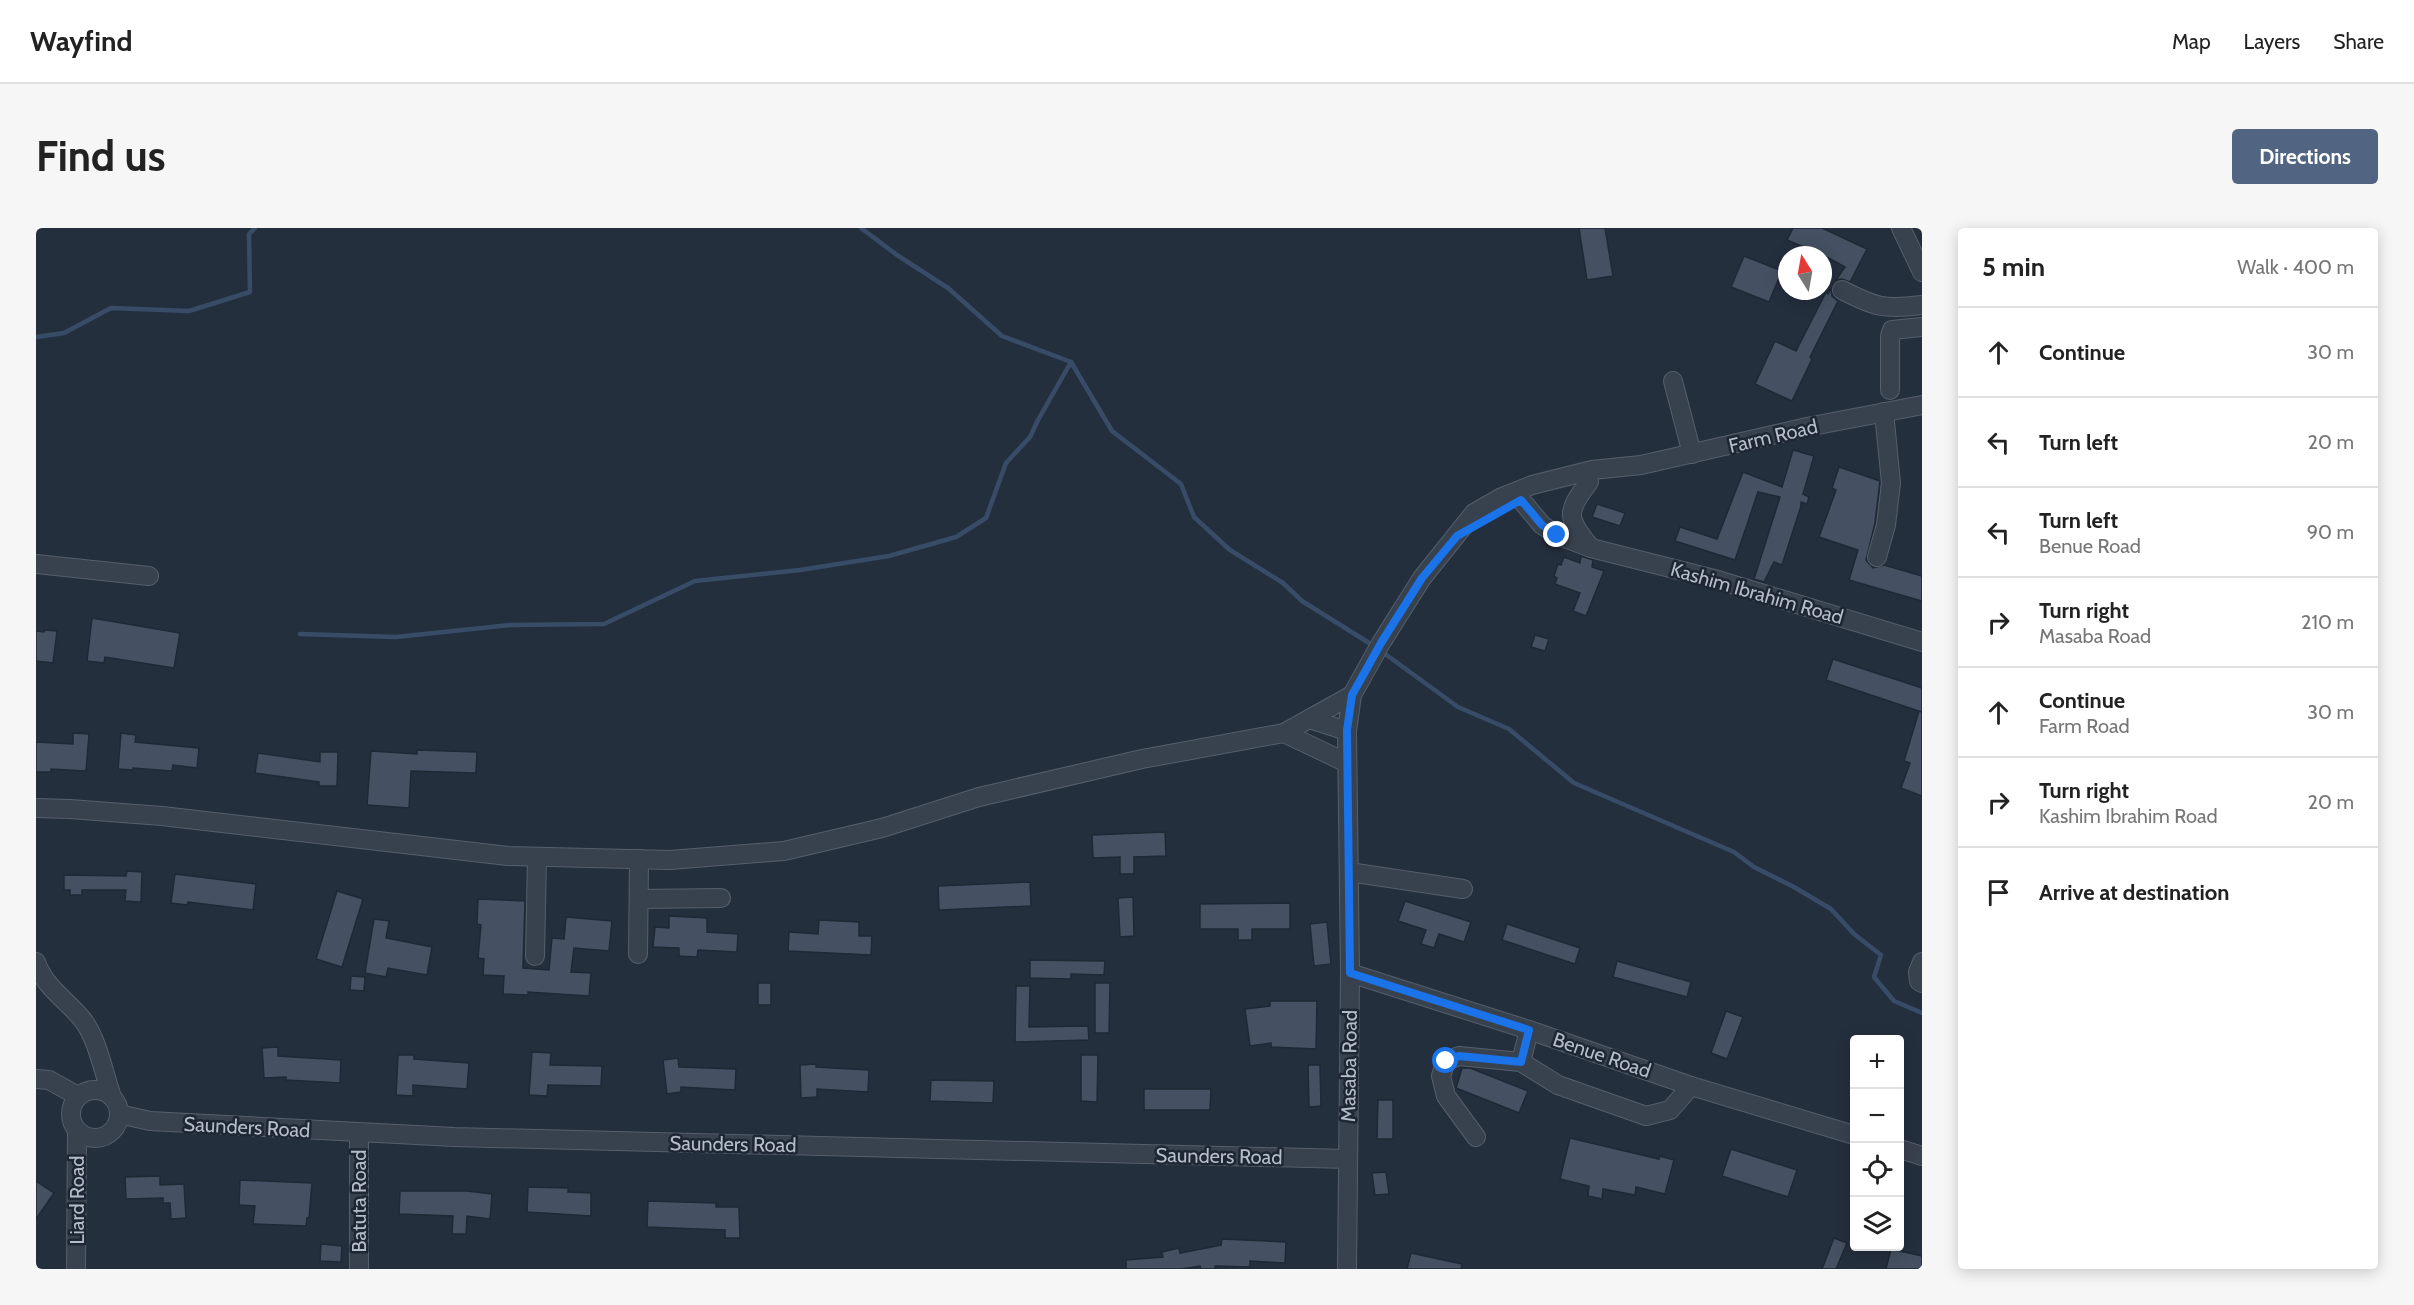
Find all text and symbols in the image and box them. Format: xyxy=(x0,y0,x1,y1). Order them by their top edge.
text: Wayfind xyxy=(30,24,132,58)
text: Map xyxy=(2172,29,2211,54)
text: Layers xyxy=(2244,29,2300,54)
text: Share xyxy=(2333,29,2384,54)
button: Directions xyxy=(2232,129,2378,184)
text: Find us xyxy=(36,130,165,182)
north arrow xyxy=(1778,246,1832,300)
text: 5 min xyxy=(1982,251,2045,283)
text: Walk · 400 m xyxy=(2237,255,2354,279)
icon: ahead xyxy=(1982,336,2015,369)
text: Continue xyxy=(2039,339,2125,366)
text: 30 m xyxy=(2307,340,2354,364)
street label: Farm Road xyxy=(1726,414,1820,458)
icon: left xyxy=(1982,426,2015,459)
text: Turn left xyxy=(2039,429,2118,456)
text: 20 m xyxy=(2308,430,2354,454)
text: Turn left xyxy=(2039,507,2118,534)
icon: left xyxy=(1982,516,2015,549)
text: 90 m xyxy=(2307,520,2354,544)
route end xyxy=(1543,521,1569,547)
text: Benue Road xyxy=(2039,534,2141,558)
street label: Kashim Ibrahim Road xyxy=(1668,557,1846,629)
text: Turn right xyxy=(2039,597,2129,624)
icon: right xyxy=(1982,606,2015,639)
text: 210 m xyxy=(2301,610,2354,634)
text: Masaba Road xyxy=(2039,624,2151,648)
text: Continue xyxy=(2039,687,2125,714)
icon: ahead xyxy=(1982,696,2015,729)
text: 30 m xyxy=(2307,700,2354,724)
text: Farm Road xyxy=(2039,714,2130,738)
text: Turn right xyxy=(2039,777,2129,804)
icon: right xyxy=(1982,786,2015,819)
text: 20 m xyxy=(2308,790,2354,814)
text: Kashim Ibrahim Road xyxy=(2039,804,2218,828)
icon: arrive xyxy=(1982,876,2015,909)
text: Arrive at destination xyxy=(2039,879,2229,906)
street label: Masaba Road xyxy=(1336,1010,1362,1122)
street label: Benue Road xyxy=(1550,1027,1654,1083)
map controls xyxy=(1850,1035,1904,1251)
button: + xyxy=(1850,1035,1904,1089)
route start xyxy=(1432,1047,1458,1073)
button: − xyxy=(1850,1089,1904,1143)
street label: Saunders Road xyxy=(183,1112,311,1142)
street label: Saunders Road xyxy=(669,1131,797,1157)
street label: Saunders Road xyxy=(1155,1143,1283,1169)
button: locate xyxy=(1850,1143,1904,1197)
street label: Batuta Road xyxy=(347,1150,371,1252)
street label: Liard Road xyxy=(65,1156,89,1244)
button: layers xyxy=(1850,1197,1904,1251)

